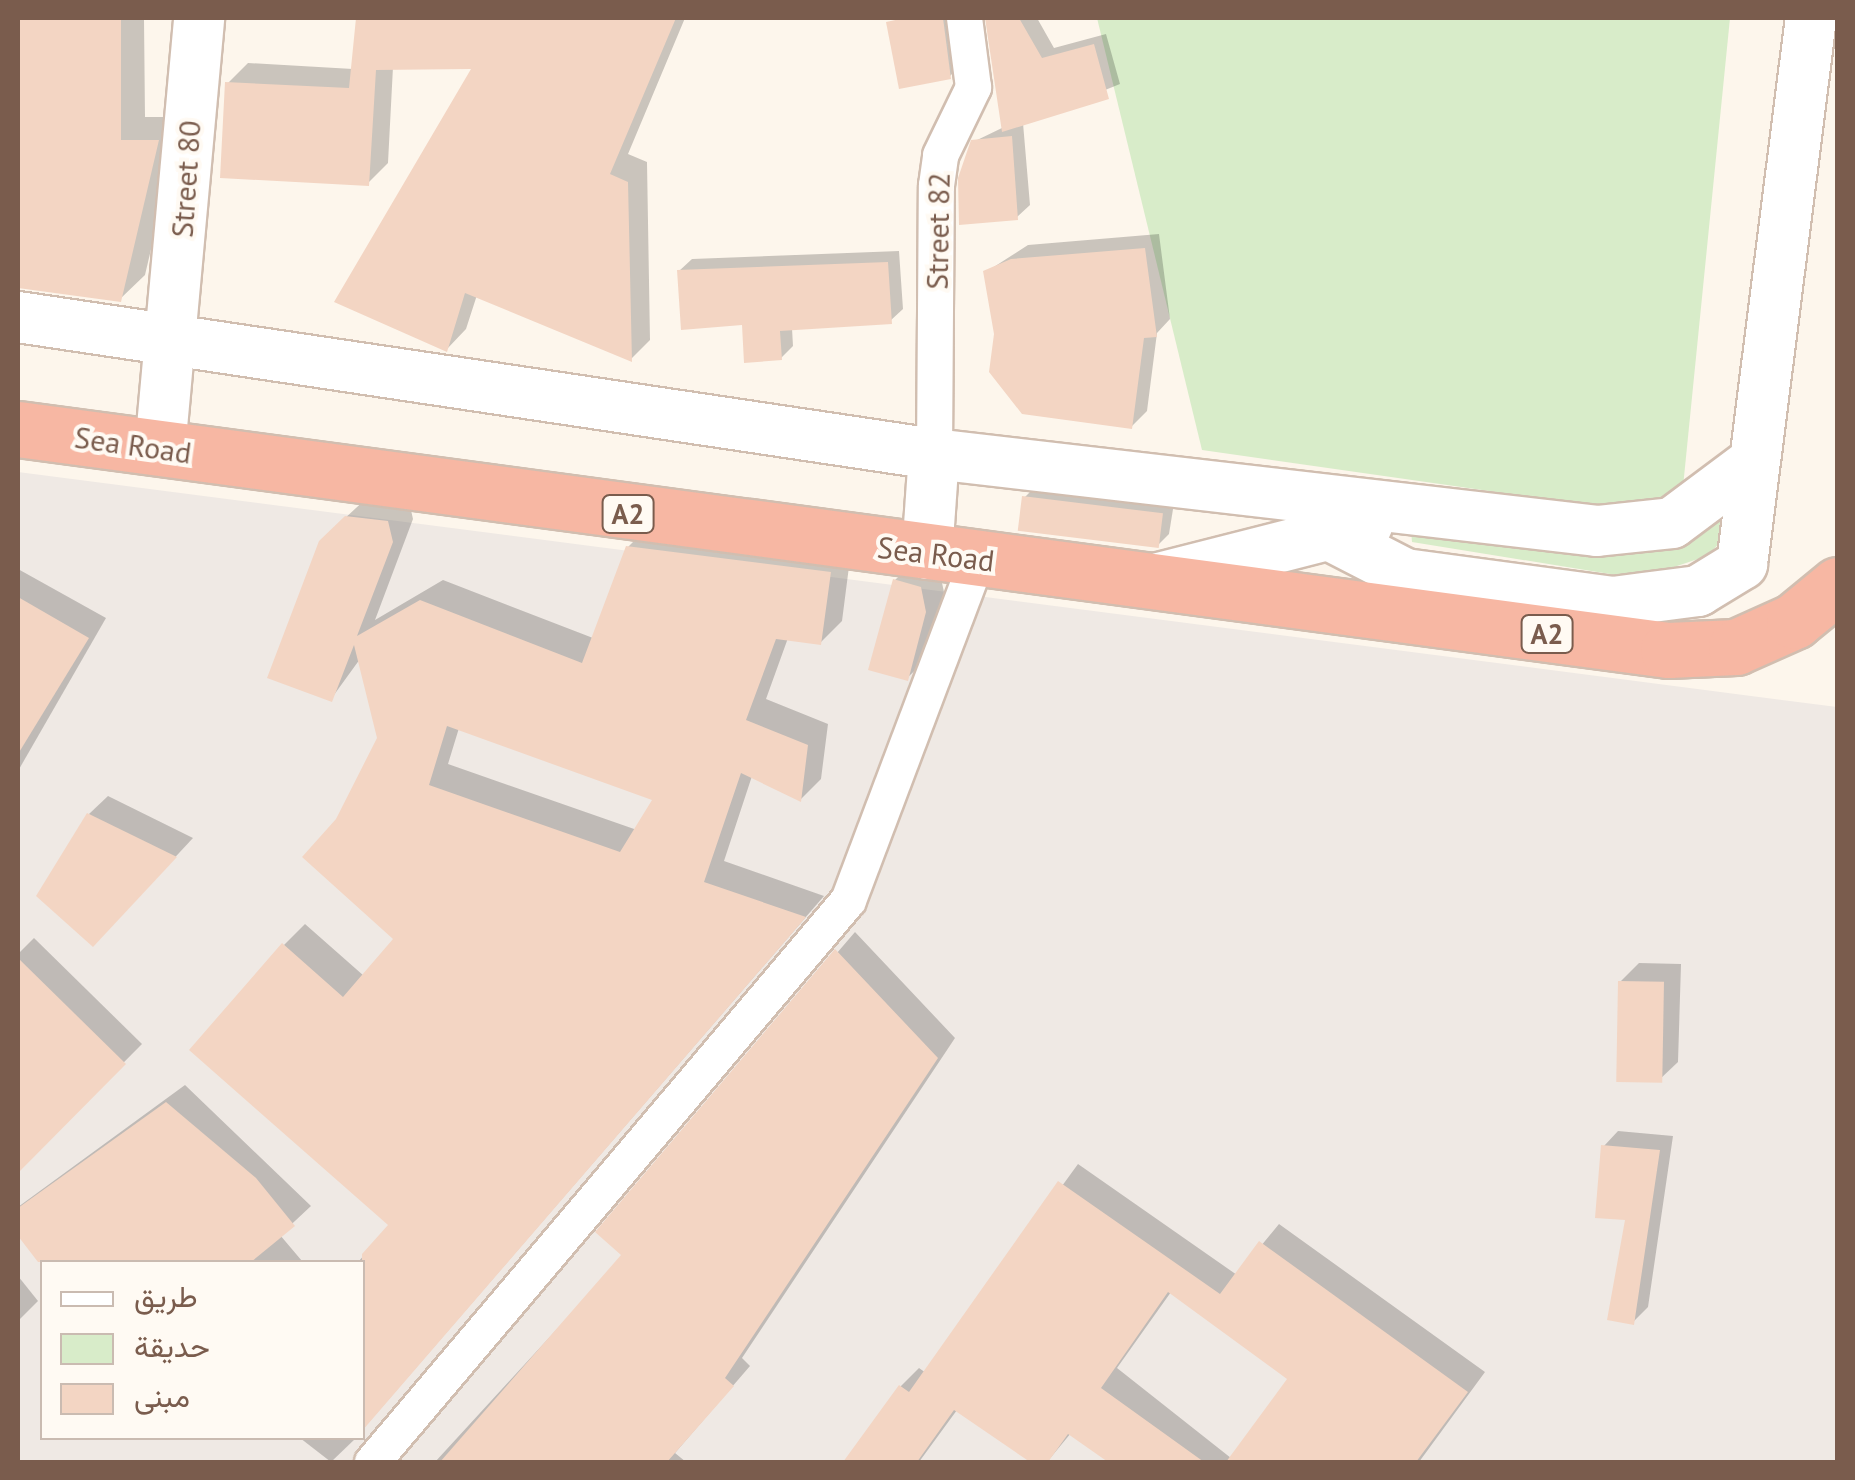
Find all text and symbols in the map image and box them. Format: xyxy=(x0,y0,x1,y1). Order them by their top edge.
street label: Street 80 xyxy=(164,119,208,239)
street label: Street 82 xyxy=(919,172,957,290)
street label: Sea Road xyxy=(72,419,194,471)
road number: A2 xyxy=(600,491,656,537)
street label: Sea Road xyxy=(875,529,997,579)
road number: A2 xyxy=(1520,611,1574,657)
legend xyxy=(40,1260,365,1440)
text: طريق xyxy=(134,1276,198,1315)
text: حديقة xyxy=(134,1326,210,1365)
text: مبنى xyxy=(134,1376,190,1415)

